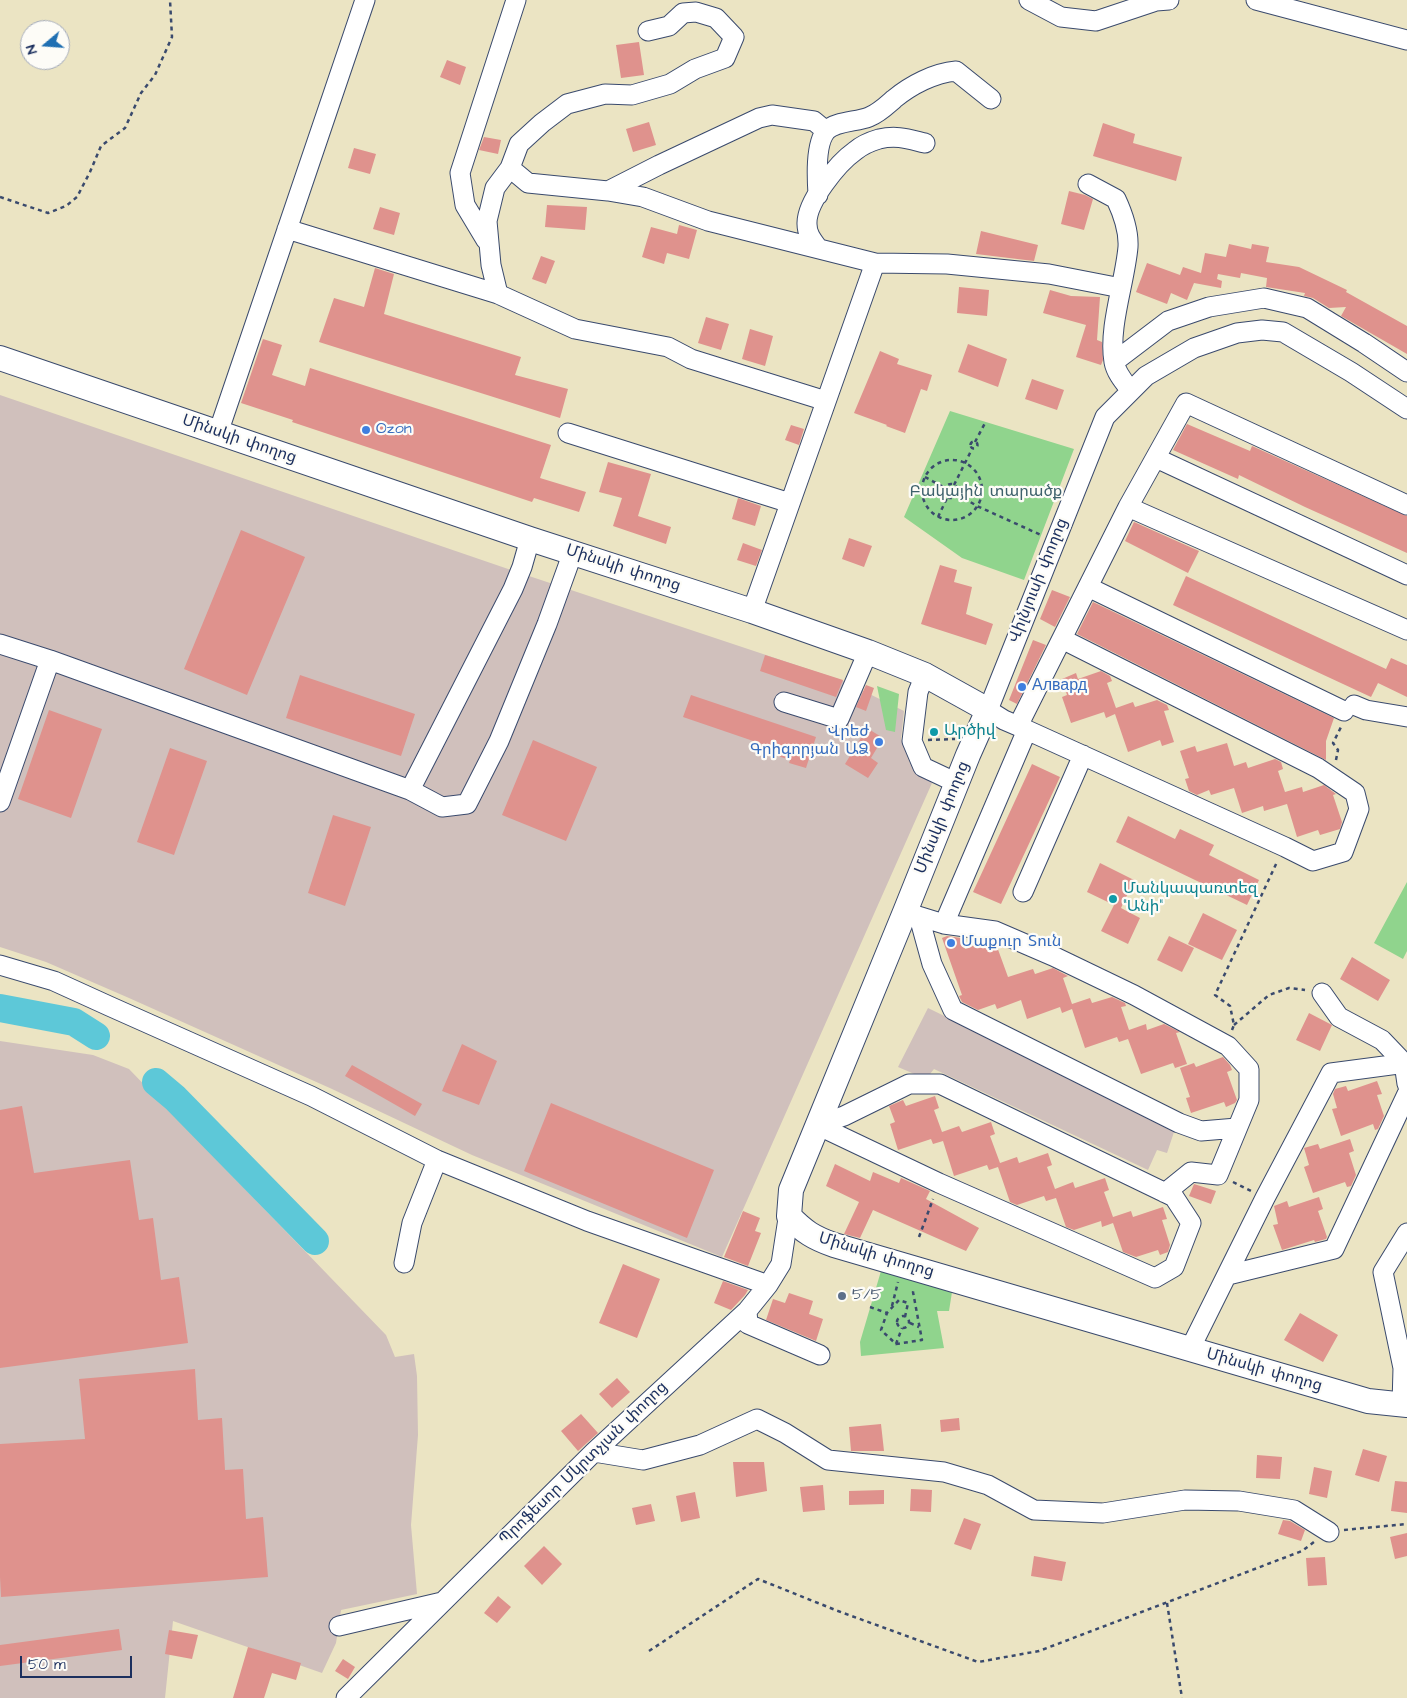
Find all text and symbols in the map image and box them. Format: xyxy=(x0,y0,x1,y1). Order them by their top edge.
north arrow xyxy=(20,20,70,70)
text: N xyxy=(21,42,43,57)
street label: Մինսկի փողոց xyxy=(179,411,299,469)
place label: Ozon xyxy=(376,420,412,440)
marker: Ozon xyxy=(360,424,372,436)
park label: Բակային տարածք xyxy=(910,483,1062,503)
street label: Վիլնյուսի փողոց xyxy=(1005,516,1073,646)
street label: Մինսկի փողոց xyxy=(563,541,683,597)
place label: Алвард xyxy=(1032,677,1087,697)
marker: Алвард xyxy=(1016,681,1028,693)
place label: Արծիվ xyxy=(944,722,995,742)
place label: Վրեժ Գրիգորյան ԱՁ xyxy=(750,723,869,761)
marker: Արծիվ xyxy=(928,726,940,738)
marker: Վրեժ Գրիգորյան ԱՁ xyxy=(873,736,885,748)
street label: Մինսկի փողոց xyxy=(912,759,974,877)
place label: Մանկապառտեզ "Անի" xyxy=(1123,880,1257,918)
marker: Մանկապառտեզ "Անի" xyxy=(1107,893,1119,905)
place label: Մաքուր Տուն xyxy=(961,933,1061,953)
marker: Մաքուր Տուն xyxy=(945,937,957,949)
street label: Մինսկի փողոց xyxy=(816,1229,936,1283)
place label: 5/5 xyxy=(852,1286,882,1306)
marker: 5/5 xyxy=(836,1290,848,1302)
street label: Մինսկի փողոց xyxy=(1204,1345,1324,1397)
street label: Պրոֆեսոր Մկրտչյան փողոց xyxy=(496,1378,672,1550)
scale bar xyxy=(22,1646,135,1678)
text: 50 m xyxy=(28,1654,66,1675)

